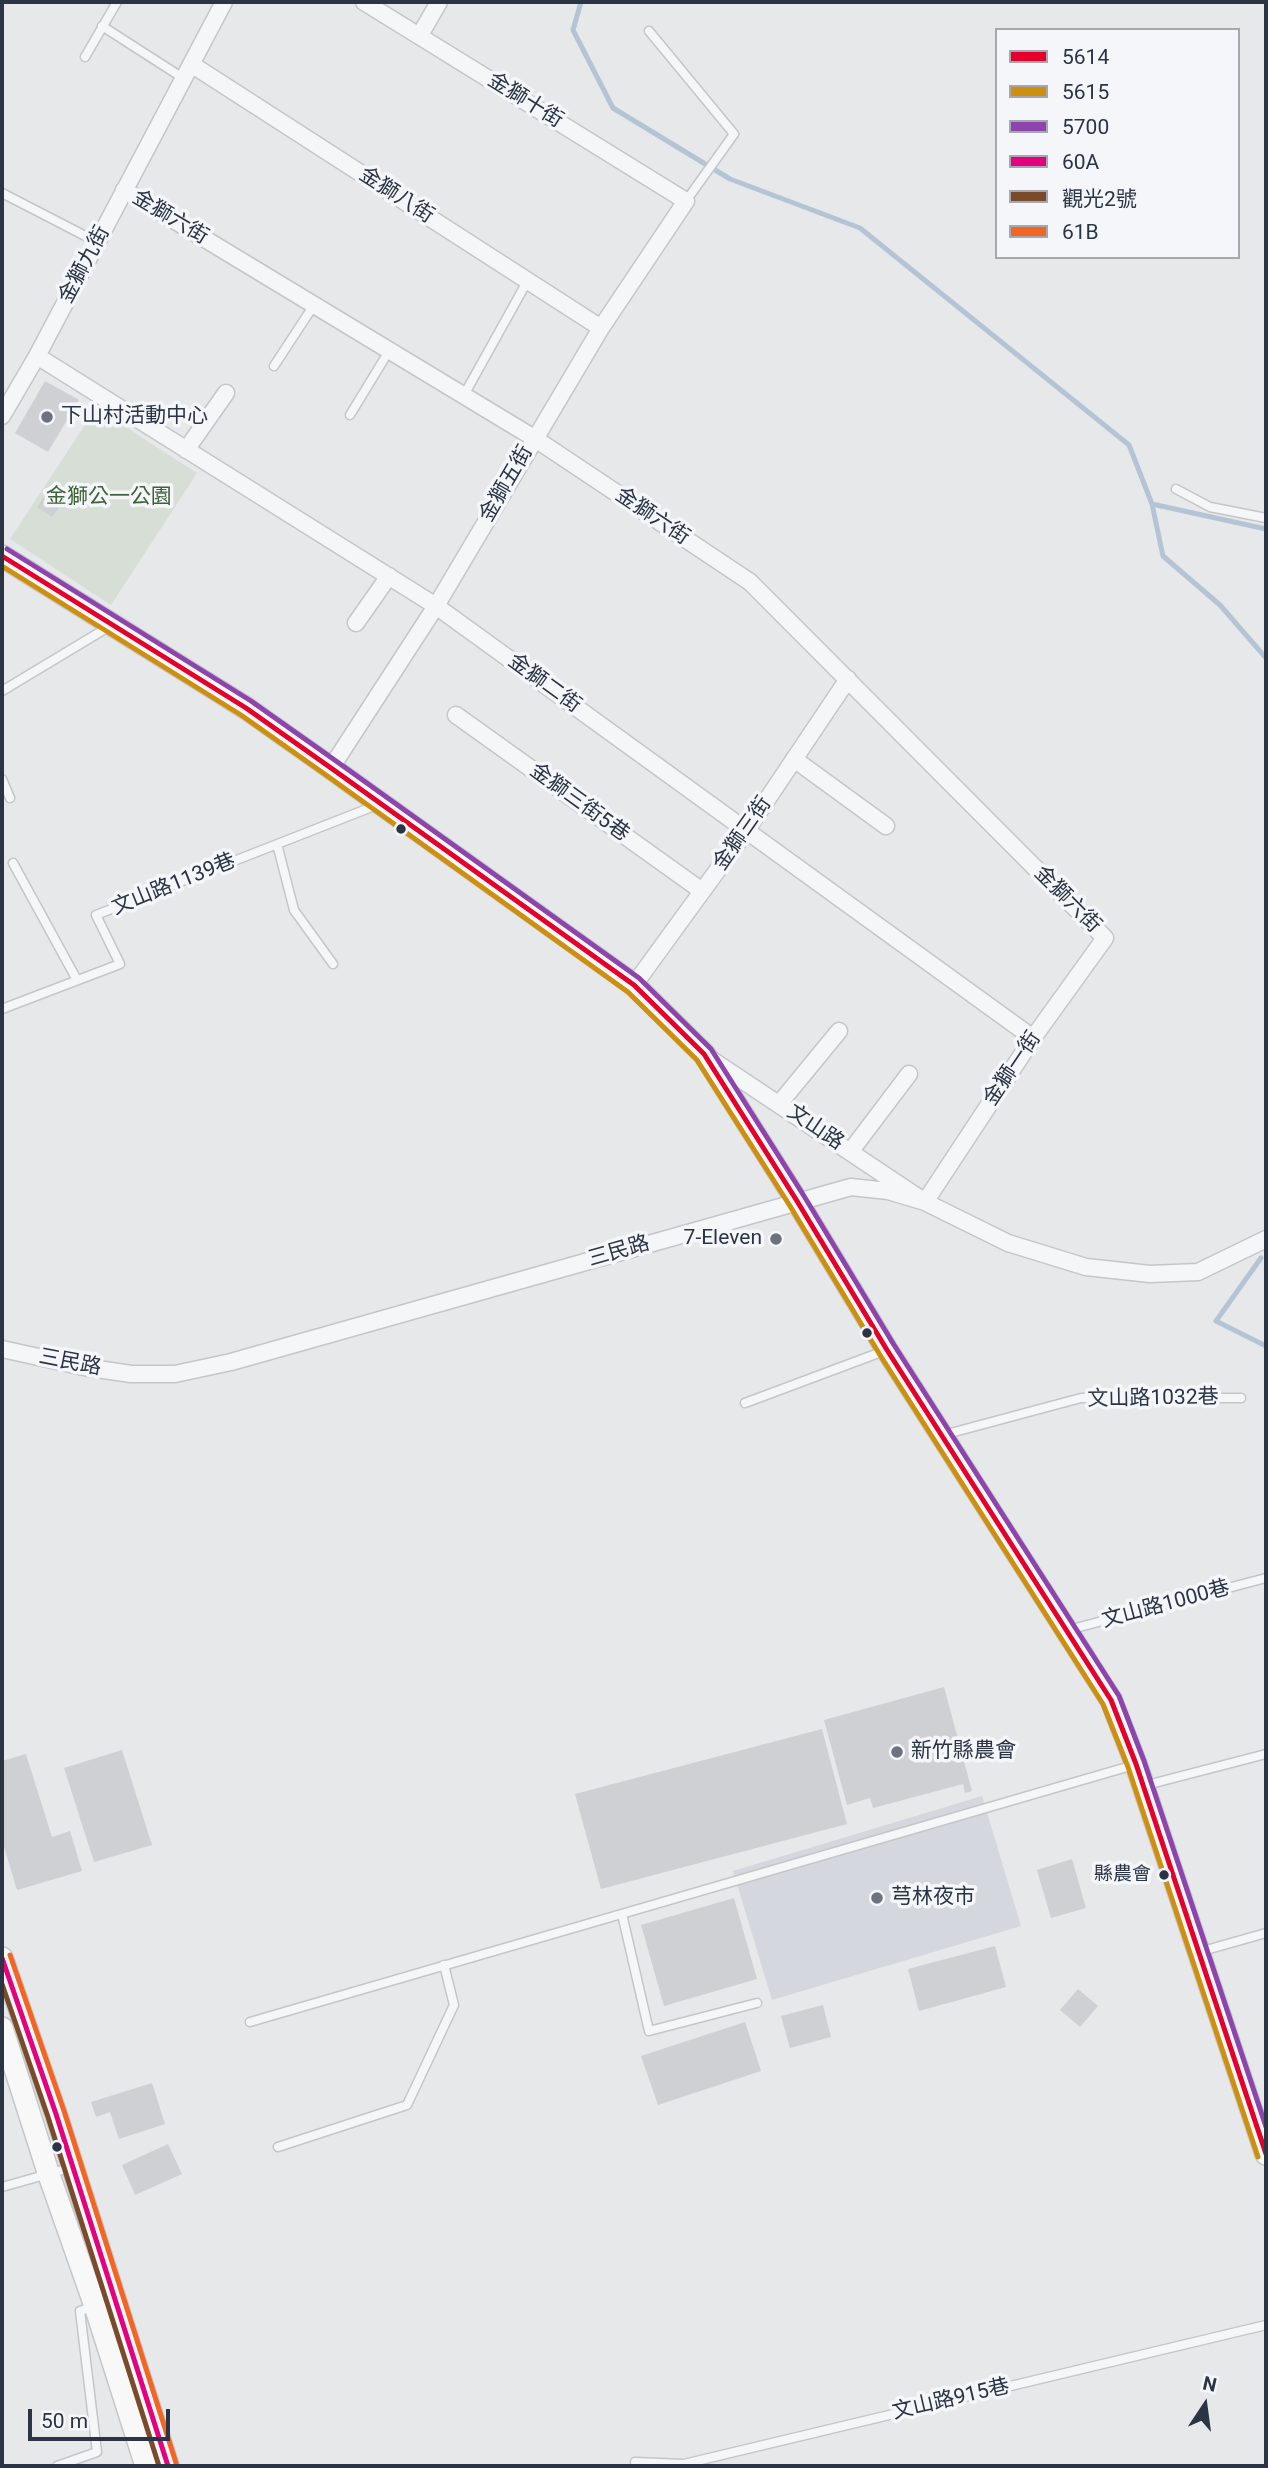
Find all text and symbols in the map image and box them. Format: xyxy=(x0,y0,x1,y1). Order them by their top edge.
legend xyxy=(995,28,1240,259)
text: 5614 xyxy=(1062,45,1109,69)
street label: 金獅十街 xyxy=(483,68,567,134)
text: 5615 xyxy=(1062,80,1109,104)
text: 5700 xyxy=(1062,115,1109,139)
text: 60A xyxy=(1062,150,1099,174)
street label: 金獅八街 xyxy=(354,163,438,229)
street label: 金獅六街 xyxy=(128,186,212,250)
text: 觀光2號 xyxy=(1062,187,1137,211)
text: 61B xyxy=(1062,220,1099,244)
street label: 金獅九街 xyxy=(54,222,116,308)
place label: 下山村活動中心 xyxy=(61,404,208,430)
marker: 下山村活動中心 xyxy=(39,409,55,425)
street label: 金獅五街 xyxy=(475,441,539,527)
street label: 金獅六街 xyxy=(610,483,694,551)
park label: 金獅公一公園 xyxy=(46,485,172,511)
street label: 金獅二街 xyxy=(503,649,585,719)
street label: 金獅三街5巷 xyxy=(524,758,634,848)
street label: 金獅三街 xyxy=(709,792,777,876)
unlabelled marker xyxy=(394,822,408,836)
street label: 文山路1139巷 xyxy=(108,849,240,921)
street label: 金獅六街 xyxy=(1028,861,1106,939)
street label: 金獅一街 xyxy=(979,1027,1047,1111)
street label: 文山路 xyxy=(782,1100,848,1156)
place label: 7-Eleven xyxy=(684,1226,762,1252)
street label: 三民路 xyxy=(585,1231,653,1273)
marker: 7-Eleven xyxy=(768,1231,784,1247)
unlabelled marker xyxy=(860,1326,874,1340)
street label: 三民路 xyxy=(37,1345,103,1381)
street label: 文山路1032巷 xyxy=(1087,1385,1219,1413)
street label: 文山路1000巷 xyxy=(1099,1576,1233,1634)
place label: 新竹縣農會 xyxy=(911,1739,1016,1765)
marker: 新竹縣農會 xyxy=(889,1744,905,1760)
place label: 縣農會 xyxy=(1094,1864,1151,1886)
marker: 縣農會 xyxy=(1157,1868,1171,1882)
place label: 芎林夜市 xyxy=(891,1885,975,1911)
marker: 芎林夜市 xyxy=(869,1890,885,1906)
unlabelled marker xyxy=(50,2140,64,2154)
north arrow xyxy=(1170,2370,1240,2440)
text: N xyxy=(1201,2371,1219,2397)
street label: 文山路915巷 xyxy=(890,2374,1012,2426)
scale bar xyxy=(32,2394,173,2438)
text: 50 m xyxy=(41,2409,88,2433)

